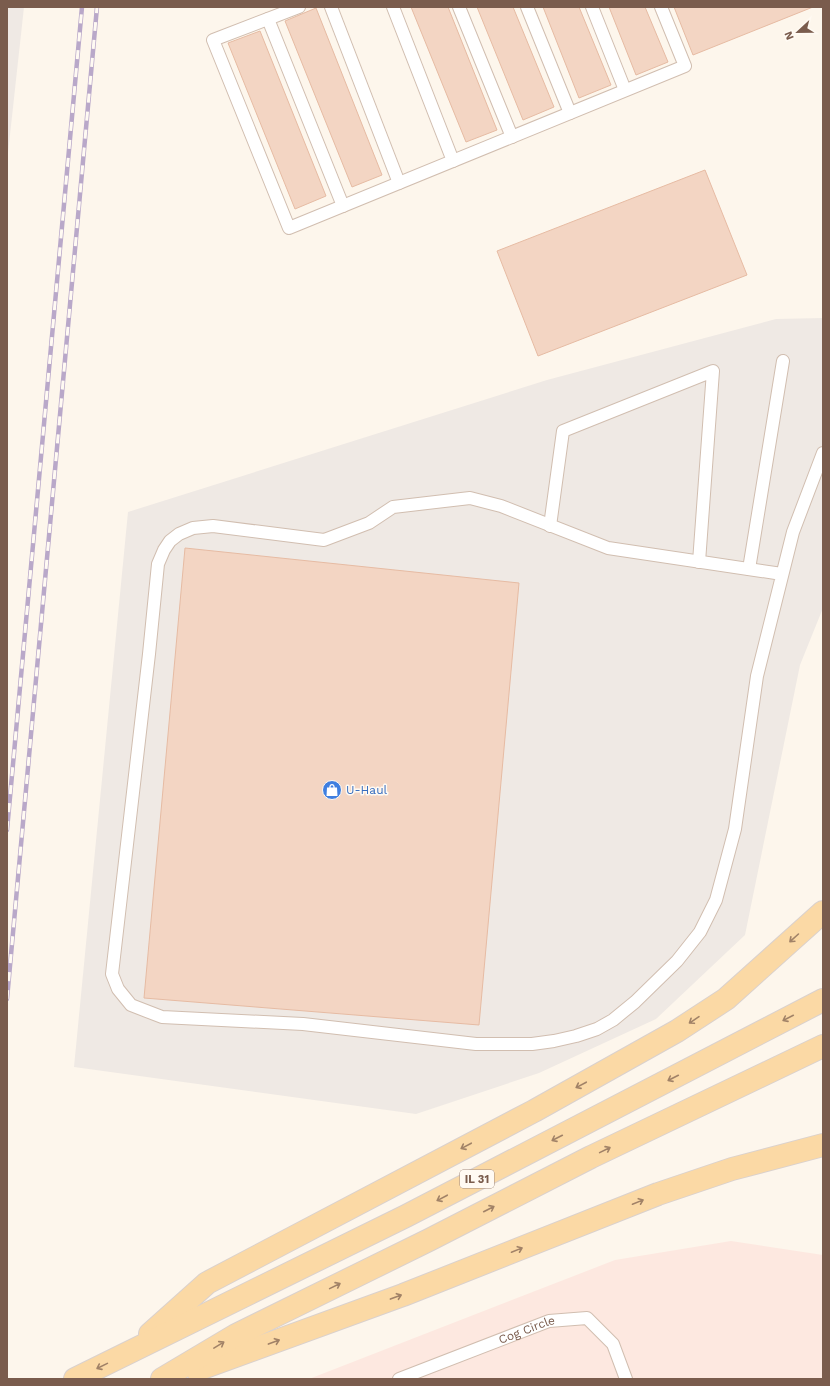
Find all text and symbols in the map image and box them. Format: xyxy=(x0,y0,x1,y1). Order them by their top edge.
north arrow xyxy=(778,12,818,52)
text: N xyxy=(782,29,797,42)
shop icon: U-Haul xyxy=(321,779,343,801)
place label: U-Haul xyxy=(346,783,388,797)
one-way arrow xyxy=(789,934,799,943)
one-way arrow xyxy=(783,1015,795,1022)
one-way arrow xyxy=(688,1016,699,1025)
one-way arrow xyxy=(667,1075,679,1082)
one-way arrow xyxy=(575,1082,587,1089)
one-way arrow xyxy=(552,1134,564,1142)
one-way arrow xyxy=(460,1143,472,1150)
one-way arrow xyxy=(599,1146,611,1153)
road number: IL 31 xyxy=(460,1170,494,1188)
one-way arrow xyxy=(436,1194,448,1202)
one-way arrow xyxy=(632,1197,644,1205)
one-way arrow xyxy=(483,1205,495,1212)
one-way arrow xyxy=(511,1245,523,1253)
one-way arrow xyxy=(329,1282,341,1289)
one-way arrow xyxy=(390,1293,402,1301)
street label: Cog Circle xyxy=(497,1314,555,1347)
one-way arrow xyxy=(268,1337,280,1345)
one-way arrow xyxy=(213,1340,225,1348)
one-way arrow xyxy=(96,1363,108,1370)

